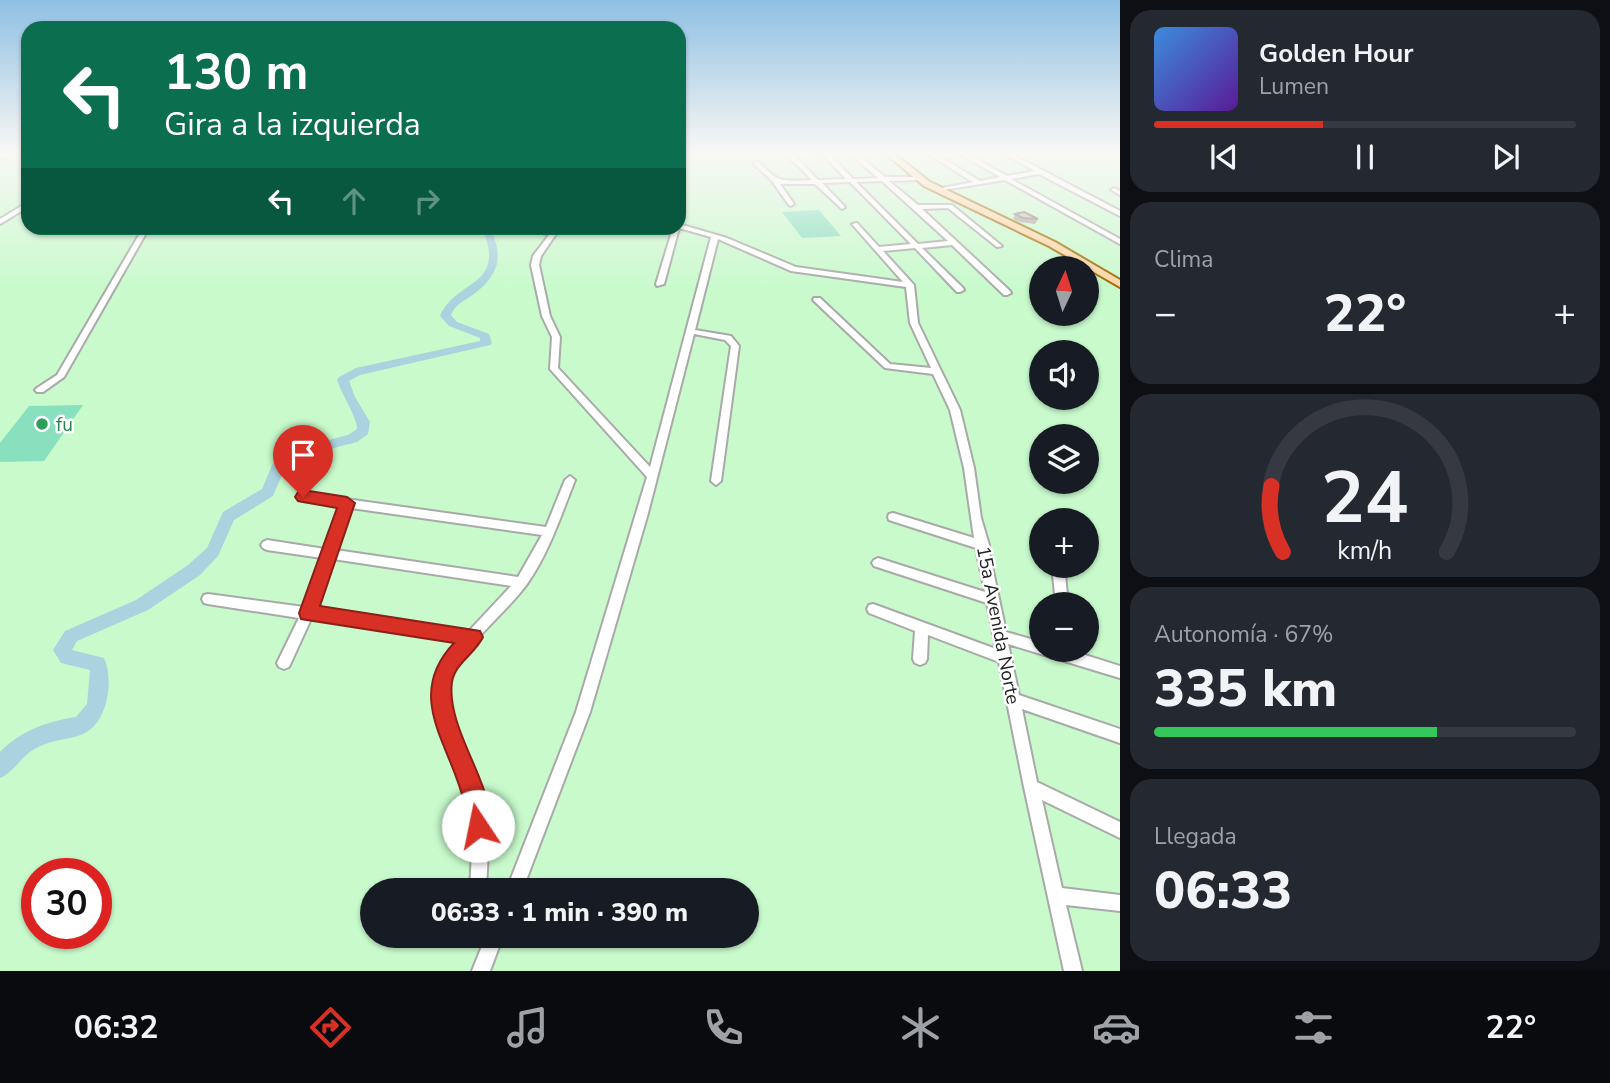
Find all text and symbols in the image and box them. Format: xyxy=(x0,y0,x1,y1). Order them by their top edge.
text: Golden Hour xyxy=(1259,36,1414,71)
text: 130 m xyxy=(164,39,308,106)
icon: left xyxy=(49,49,140,140)
text: Lumen xyxy=(1259,71,1329,102)
text: Gira a la izquierda xyxy=(164,103,421,146)
icon: previous xyxy=(1205,138,1243,176)
icon: pause xyxy=(1346,138,1384,176)
icon: next xyxy=(1487,138,1525,176)
icon: left xyxy=(262,182,300,220)
icon: ahead xyxy=(335,182,373,220)
icon: right xyxy=(408,182,446,220)
text: Clima xyxy=(1154,244,1214,275)
north arrow xyxy=(1029,256,1099,326)
map controls xyxy=(1029,256,1099,662)
text: 22° xyxy=(1324,278,1406,349)
text: − xyxy=(1154,288,1177,339)
text: + xyxy=(1553,288,1576,339)
button: sound xyxy=(1029,340,1099,410)
place label: fu xyxy=(56,412,73,438)
marker: fu xyxy=(34,416,50,432)
button: layers xyxy=(1029,424,1099,494)
pin xyxy=(273,425,333,497)
icon: arrive xyxy=(284,436,322,474)
text: 24 xyxy=(1321,448,1409,548)
button: + xyxy=(1029,508,1099,578)
text: km/h xyxy=(1337,533,1393,567)
street label: 15a Avenida Norte xyxy=(970,544,1026,707)
button: − xyxy=(1029,592,1099,662)
text: Autonomía · 67% xyxy=(1154,619,1334,650)
text: 335 km xyxy=(1154,653,1337,724)
position arrow xyxy=(441,789,515,863)
text: Llegada xyxy=(1154,821,1237,852)
text: 06:33 xyxy=(1154,855,1292,926)
speed limit sign: 30 xyxy=(21,858,112,949)
text: 06:33 · 1 min · 390 m xyxy=(431,895,688,930)
icon: directions xyxy=(306,1003,355,1052)
icon: music xyxy=(503,1003,552,1052)
icon: phone xyxy=(699,1003,748,1052)
icon: climate xyxy=(896,1003,945,1052)
icon: car xyxy=(1092,1003,1141,1052)
icon: filters xyxy=(1289,1003,1338,1052)
text: 06:32 xyxy=(74,1006,159,1049)
text: 22° xyxy=(1486,1006,1536,1049)

